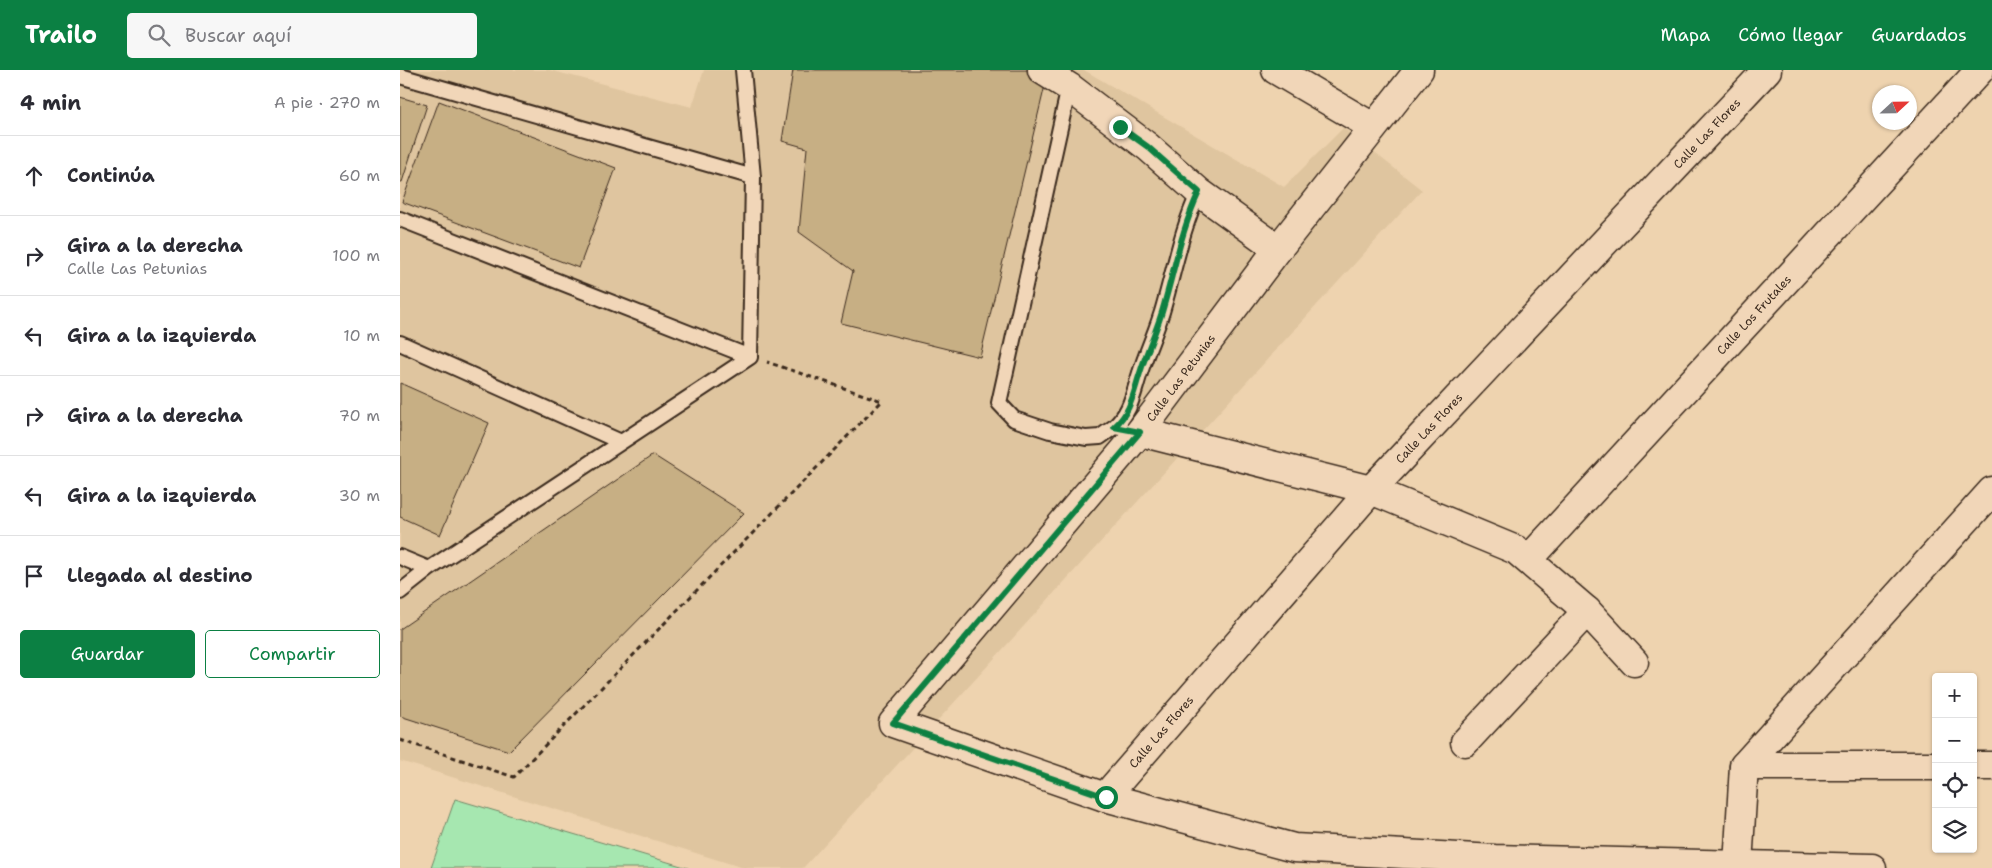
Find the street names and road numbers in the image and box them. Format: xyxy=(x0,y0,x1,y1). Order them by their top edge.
street label: Calle Las Flores xyxy=(1670,95,1744,172)
street label: Calle Los Frutales xyxy=(1713,272,1795,358)
street label: Calle Las Petunias xyxy=(1143,331,1219,425)
street label: Calle Las Flores xyxy=(1392,390,1466,467)
street label: Calle Las Flores xyxy=(1125,692,1197,772)

